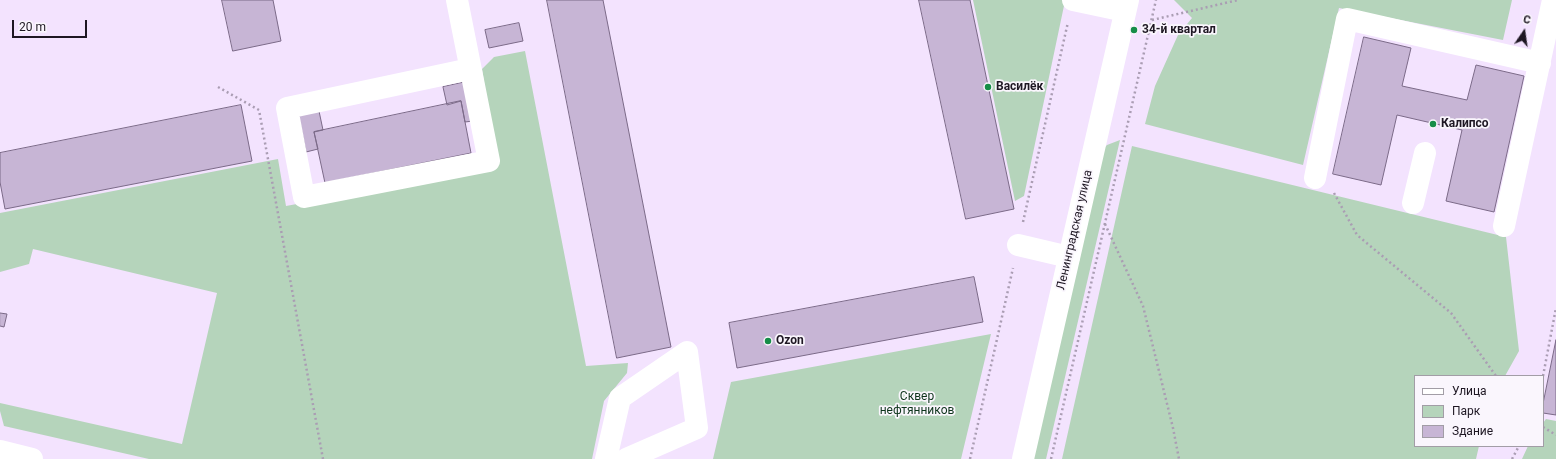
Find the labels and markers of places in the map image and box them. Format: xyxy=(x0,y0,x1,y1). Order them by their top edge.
place label: 34-й квартал xyxy=(1142,23,1216,37)
marker: 34-й квартал xyxy=(1129,25,1139,35)
place label: Василёк xyxy=(996,80,1043,94)
marker: Василёк xyxy=(983,82,993,92)
place label: Калипсо xyxy=(1441,117,1489,131)
marker: Калипсо xyxy=(1428,119,1438,129)
place label: Ozon xyxy=(776,334,804,348)
marker: Ozon xyxy=(763,336,773,346)

